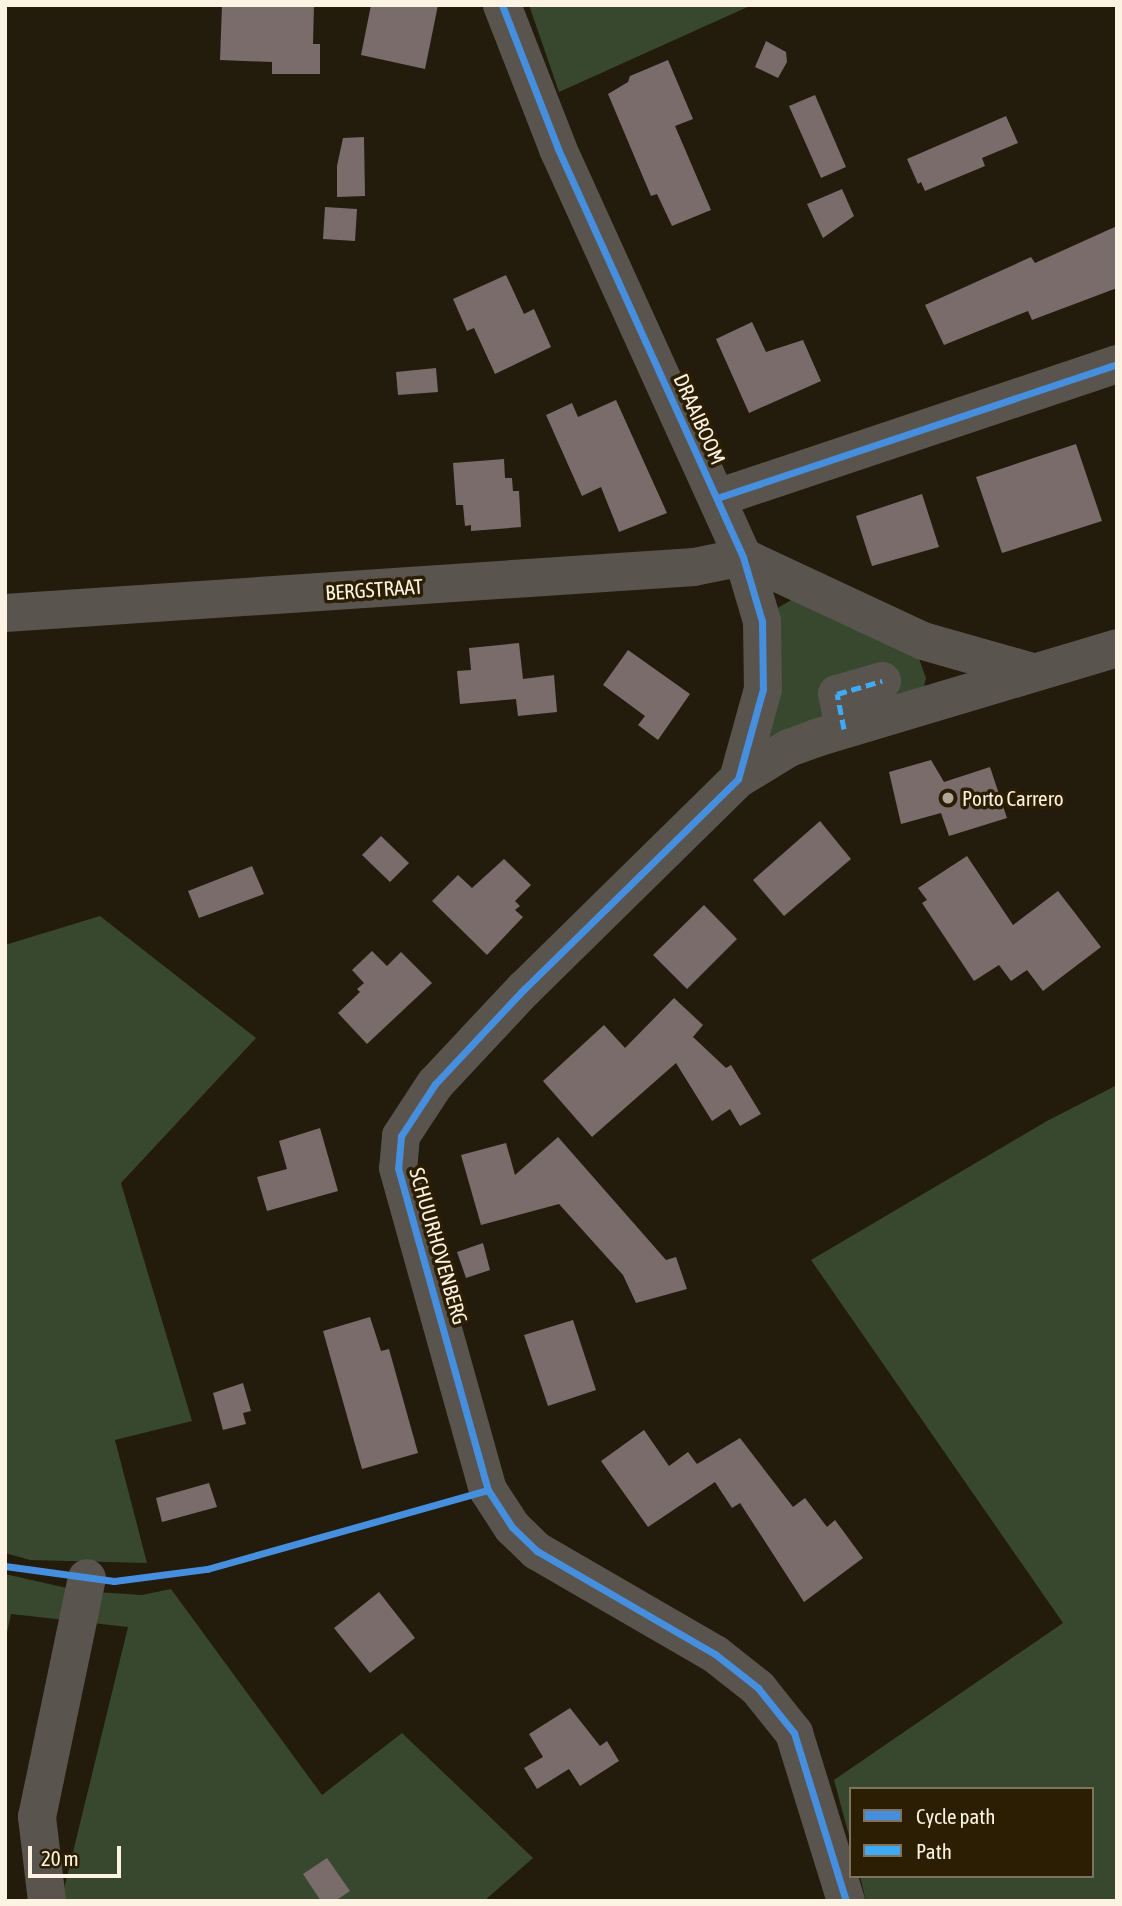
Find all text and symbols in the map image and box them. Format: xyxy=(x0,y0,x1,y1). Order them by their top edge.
street label: DRAAIBOOM xyxy=(669,370,731,468)
street label: BERGSTRAAT xyxy=(324,573,424,605)
place label: Porto Carrero xyxy=(962,785,1064,811)
marker: Porto Carrero xyxy=(940,790,956,806)
street label: SCHUURHOVENBERG xyxy=(405,1165,473,1327)
legend xyxy=(849,1787,1094,1878)
text: Cycle path xyxy=(916,1804,995,1828)
scale bar xyxy=(32,1832,124,1876)
text: Path xyxy=(916,1839,952,1863)
text: 20 m xyxy=(41,1846,79,1870)

